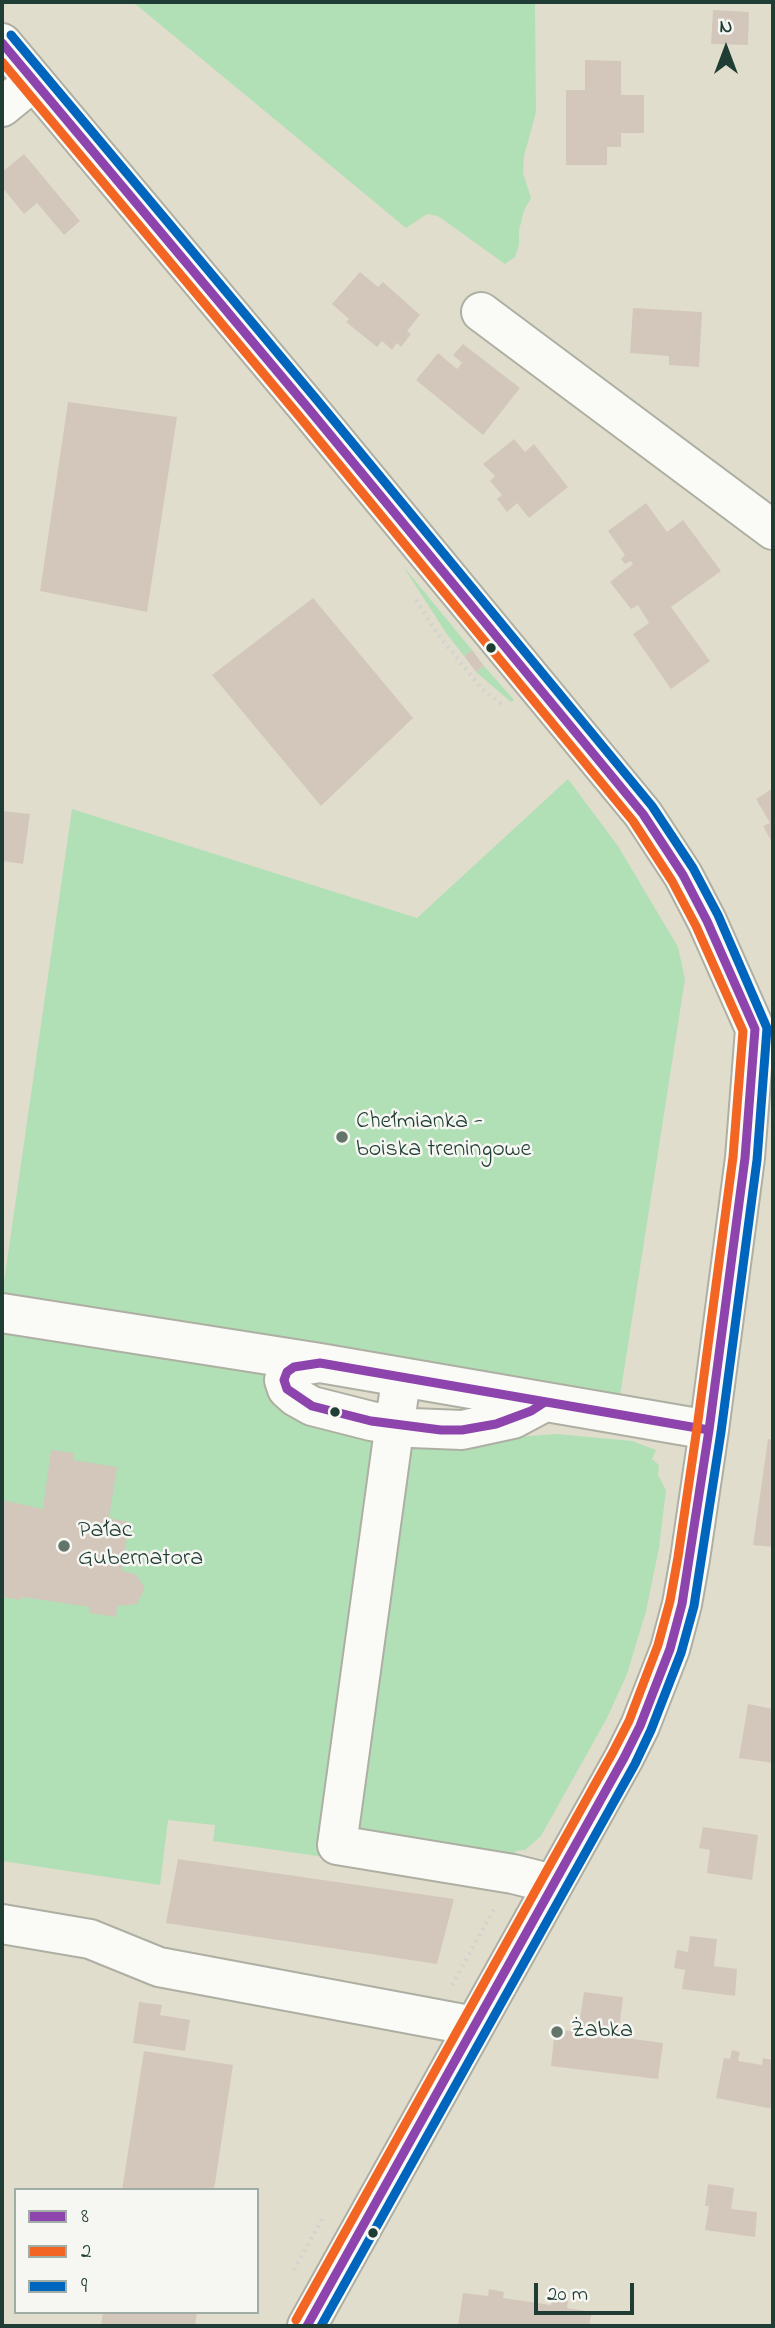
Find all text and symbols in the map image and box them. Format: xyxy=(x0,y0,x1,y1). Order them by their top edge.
north arrow xyxy=(691,14,761,84)
text: N xyxy=(720,14,732,41)
unlabelled marker xyxy=(484,641,498,655)
place label: Chełmianka - boiska treningowe xyxy=(356,1109,531,1165)
marker: Chełmianka - boiska treningowe xyxy=(334,1129,350,1145)
unlabelled marker xyxy=(328,1405,342,1419)
place label: Pałac Gubernatora xyxy=(78,1518,203,1574)
marker: Pałac Gubernatora xyxy=(56,1538,72,1554)
place label: Żabka xyxy=(571,2018,633,2046)
marker: Żabka xyxy=(549,2024,565,2040)
legend xyxy=(14,2188,259,2314)
text: 8 xyxy=(81,2202,89,2232)
unlabelled marker xyxy=(366,2226,380,2240)
text: 2 xyxy=(81,2237,91,2267)
scale bar xyxy=(537,2268,637,2312)
text: 9 xyxy=(81,2272,87,2302)
text: 20 m xyxy=(547,2280,588,2310)

